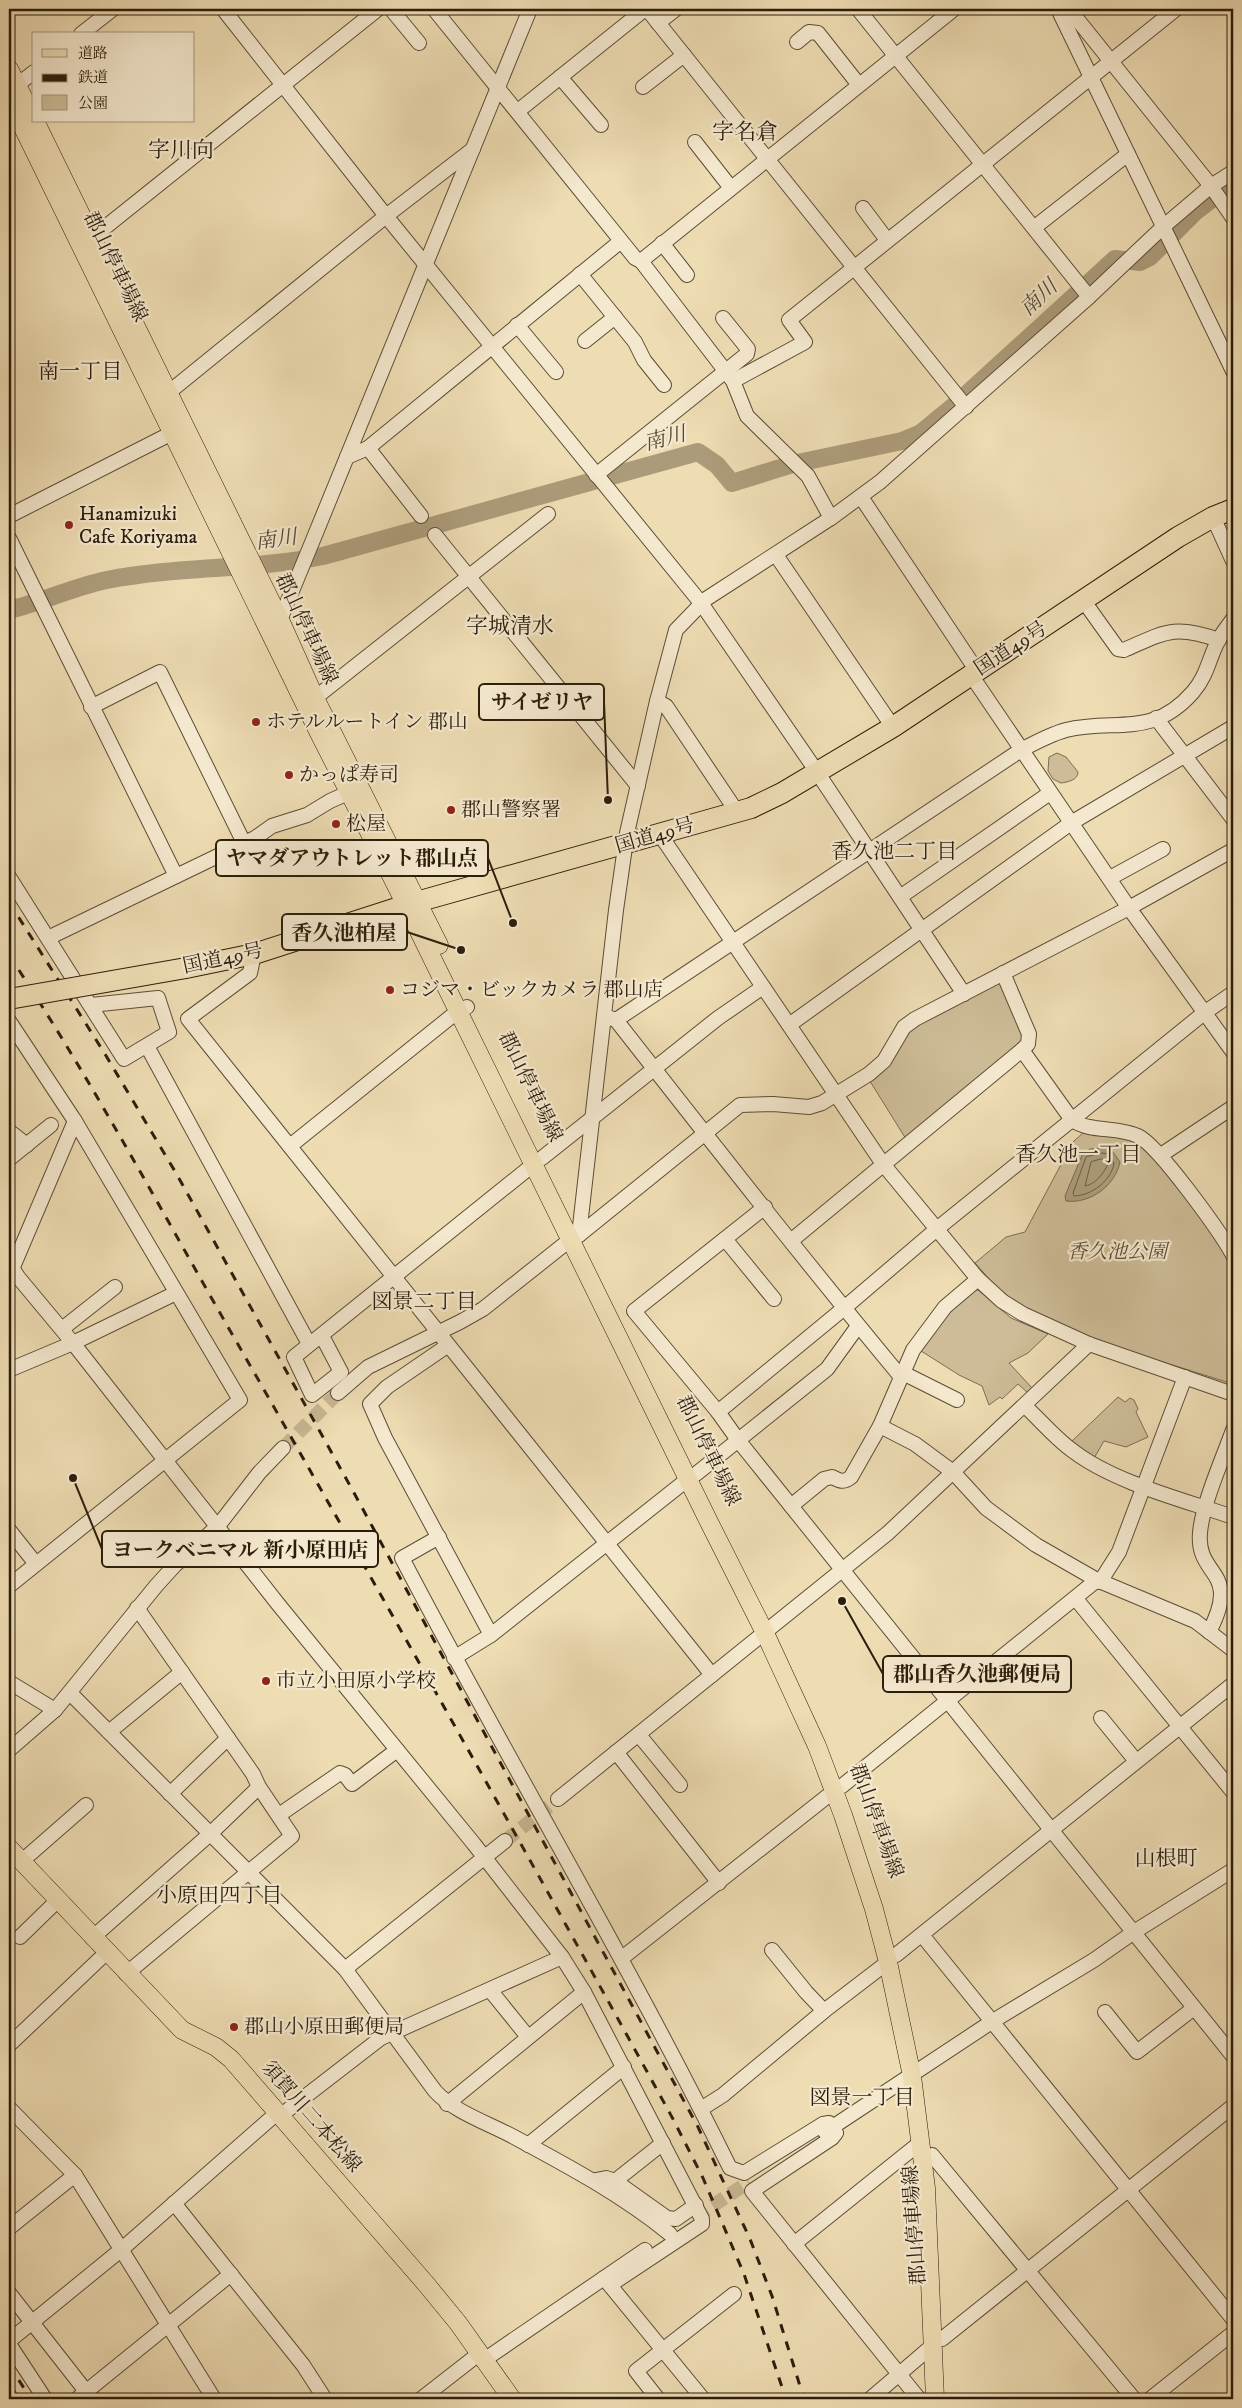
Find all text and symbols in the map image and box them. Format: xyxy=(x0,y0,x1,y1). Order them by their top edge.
legend xyxy=(32,32,195,122)
text: 道路 xyxy=(78,44,108,63)
text: 鉄道 xyxy=(78,68,108,87)
text: 公園 xyxy=(78,94,108,113)
district label: 字名倉 xyxy=(712,119,778,146)
district label: 字川向 xyxy=(148,137,214,164)
street label: 郡山停車場線 xyxy=(77,208,153,326)
water label: 南川 xyxy=(1015,273,1065,322)
district label: 南一丁目 xyxy=(38,359,122,385)
water label: 南川 xyxy=(641,421,690,457)
place label: Hanamizuki Cafe Koriyama xyxy=(79,502,198,550)
marker: Hanamizuki Cafe Koriyama xyxy=(63,519,75,531)
water label: 南川 xyxy=(253,524,301,556)
street label: 郡山停車場線 xyxy=(269,569,343,689)
district label: 字城清水 xyxy=(466,613,554,640)
street label: 国道49号 xyxy=(970,616,1052,682)
callout: サイゼリヤ xyxy=(479,684,604,720)
text: サイゼリヤ xyxy=(491,690,593,716)
place label: ホテルルートイン 郡山 xyxy=(266,710,468,735)
marker: ホテルルートイン 郡山 xyxy=(250,716,262,728)
place label: かっぱ寿司 xyxy=(299,763,399,788)
marker: かっぱ寿司 xyxy=(283,769,295,781)
place label: 郡山警察署 xyxy=(461,798,561,823)
marker: 郡山警察署 xyxy=(445,804,457,816)
place label: 松屋 xyxy=(346,812,386,837)
street label: 国道49号 xyxy=(612,813,698,859)
marker: 松屋 xyxy=(330,818,342,830)
district label: 香久池二丁目 xyxy=(831,839,957,865)
callout: ヤマダアウトレット郡山点 xyxy=(216,840,488,876)
text: ヤマダアウトレット郡山点 xyxy=(226,846,478,872)
callout: 香久池柏屋 xyxy=(282,914,407,950)
text: 香久池柏屋 xyxy=(292,921,397,947)
street label: 国道49号 xyxy=(181,938,265,980)
place label: コジマ・ビックカメラ 郡山店 xyxy=(400,978,664,1003)
marker: コジマ・ビックカメラ 郡山店 xyxy=(384,984,396,996)
street label: 郡山停車場線 xyxy=(492,1028,568,1146)
district label: 香久池一丁目 xyxy=(1015,1142,1141,1168)
park label: 香久池公園 xyxy=(1067,1240,1170,1265)
district label: 図景二丁目 xyxy=(372,1289,477,1315)
street label: 郡山停車場線 xyxy=(670,1392,746,1510)
callout: ヨークベニマル 新小原田店 xyxy=(102,1531,378,1567)
text: ヨークベニマル 新小原田店 xyxy=(112,1538,368,1564)
callout: 郡山香久池郵便局 xyxy=(883,1656,1071,1692)
text: 郡山香久池郵便局 xyxy=(893,1662,1061,1688)
place label: 市立小田原小学校 xyxy=(276,1669,436,1694)
marker: 市立小田原小学校 xyxy=(260,1675,272,1687)
street label: 郡山停車場線 xyxy=(844,1760,908,1882)
district label: 山根町 xyxy=(1135,1846,1198,1872)
district label: 小原田四丁目 xyxy=(156,1883,282,1909)
place label: 郡山小原田郵便局 xyxy=(244,2015,404,2040)
marker: 郡山小原田郵便局 xyxy=(228,2021,240,2033)
street label: 須賀川二本松線 xyxy=(256,2056,366,2178)
district label: 図景一丁目 xyxy=(810,2085,915,2111)
street label: 郡山停車場線 xyxy=(898,2164,932,2286)

